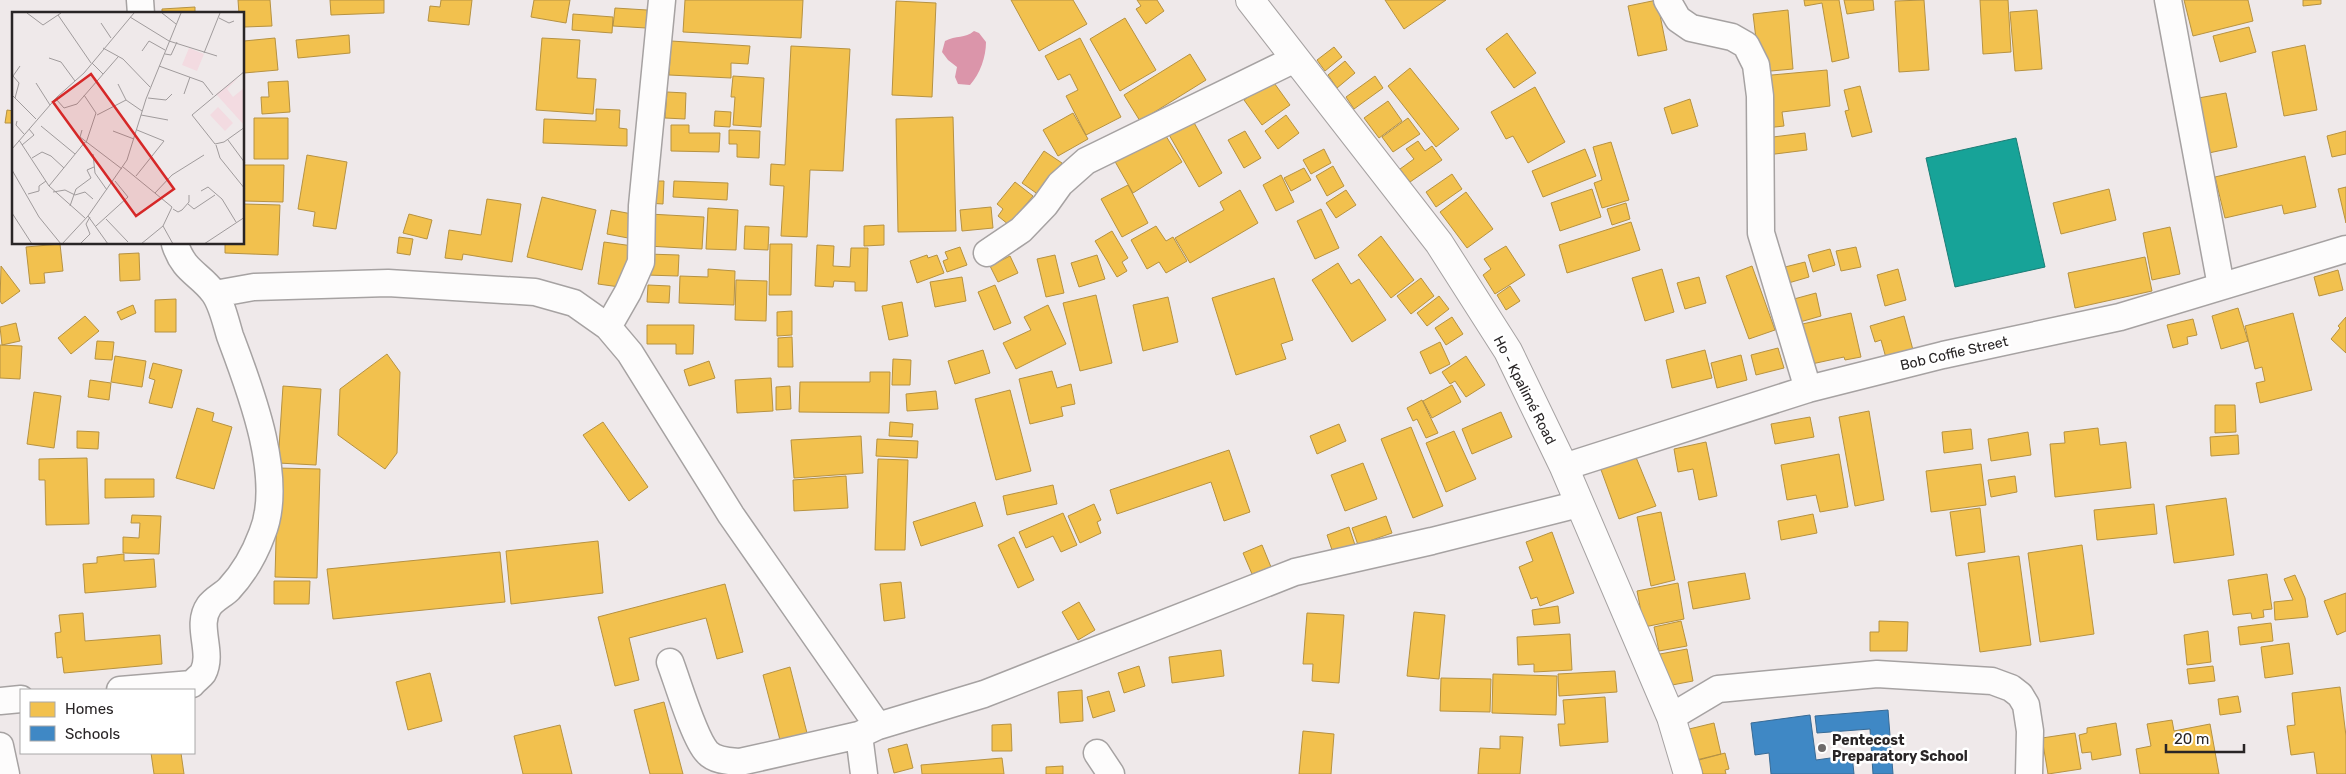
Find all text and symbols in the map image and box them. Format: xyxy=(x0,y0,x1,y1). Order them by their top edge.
inset map xyxy=(12,12,245,245)
street label: Ho - Kpalimé Road xyxy=(1490,333,1559,447)
street label: Bob Coffie Street xyxy=(1899,333,2010,374)
legend xyxy=(20,689,195,754)
text: Homes xyxy=(65,700,114,718)
scale bar xyxy=(2166,722,2244,754)
text: Schools xyxy=(65,725,121,743)
text: 20 m xyxy=(2174,730,2209,748)
place label: Pentecost Preparatory School xyxy=(1832,732,1968,765)
marker: Pentecost Preparatory School xyxy=(1816,742,1828,754)

